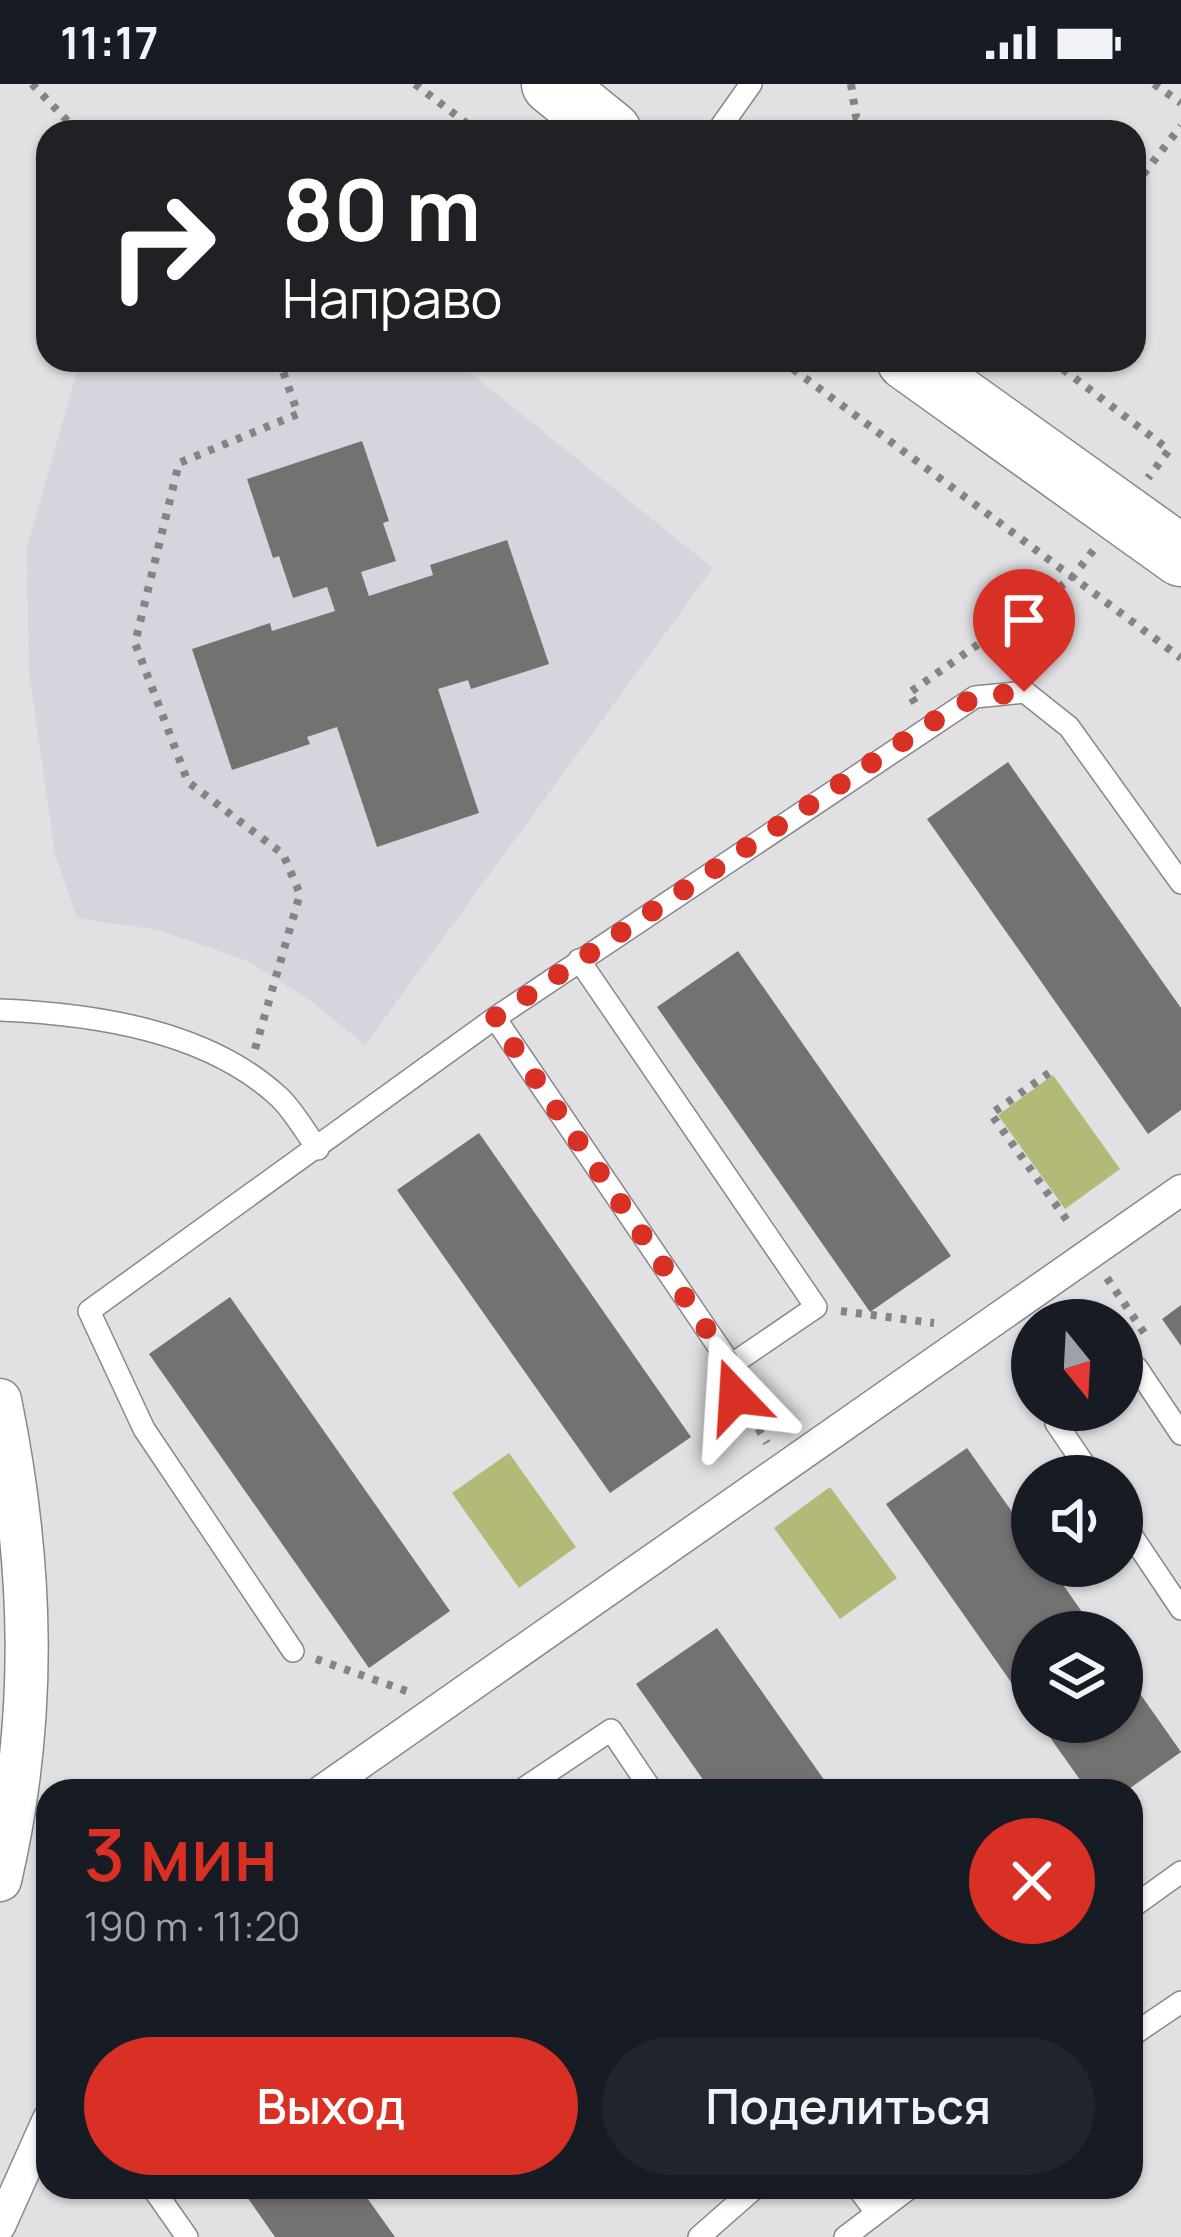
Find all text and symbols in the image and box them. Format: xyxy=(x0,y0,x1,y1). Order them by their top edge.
text: 11:17 xyxy=(60,11,159,73)
text: 80 m xyxy=(282,151,481,266)
icon: right xyxy=(84,168,240,324)
text: Направо xyxy=(282,260,503,334)
pin xyxy=(973,569,1075,692)
icon: arrive xyxy=(991,587,1057,653)
north arrow xyxy=(1011,1299,1143,1431)
map controls xyxy=(1011,1299,1143,1743)
position arrow xyxy=(672,1333,798,1459)
button: sound xyxy=(1011,1455,1143,1587)
button: layers xyxy=(1011,1611,1143,1743)
text: 3 мин xyxy=(84,1804,278,1903)
button: close xyxy=(969,1818,1095,1944)
text: 190 m · 11:20 xyxy=(84,1899,301,1953)
button: Выход xyxy=(84,2037,578,2175)
button: Поделиться xyxy=(602,2037,1095,2175)

